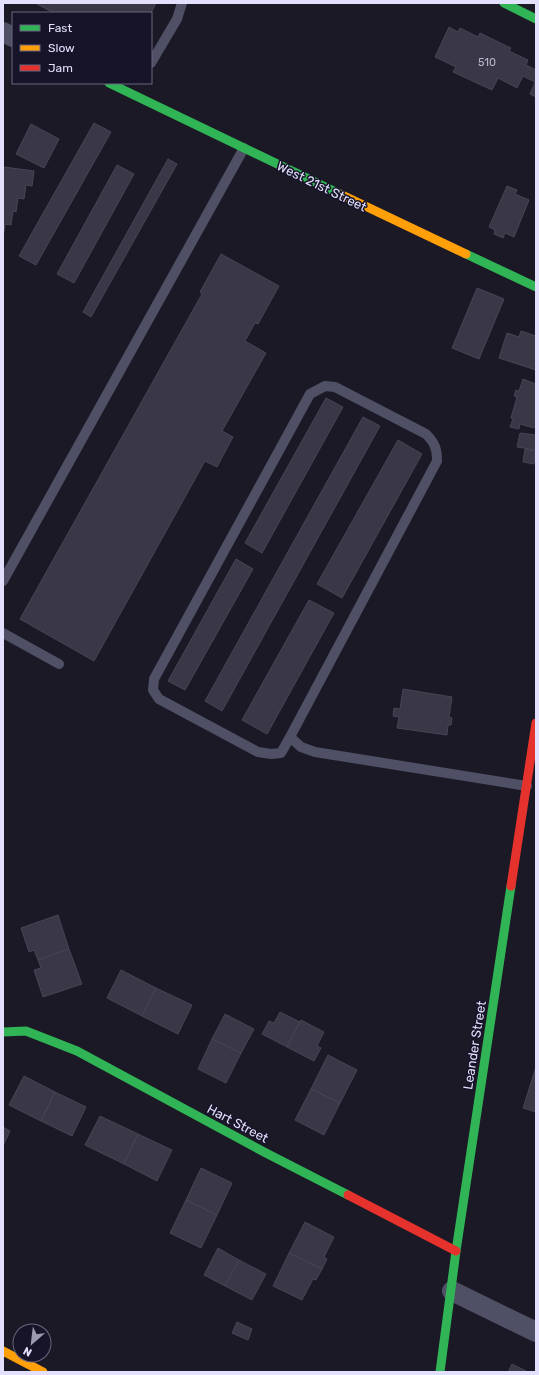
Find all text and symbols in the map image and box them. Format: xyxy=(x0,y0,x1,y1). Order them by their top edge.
legend xyxy=(12,12,152,84)
text: Fast xyxy=(48,21,72,35)
text: Slow xyxy=(48,41,75,55)
house number: 510 xyxy=(478,56,496,69)
text: Jam xyxy=(48,61,73,75)
street label: West 21st Street xyxy=(274,158,369,215)
street label: Leander Street xyxy=(460,999,489,1091)
street label: Hart Street xyxy=(205,1101,271,1146)
north arrow xyxy=(12,1323,52,1363)
text: N xyxy=(21,1344,34,1359)

